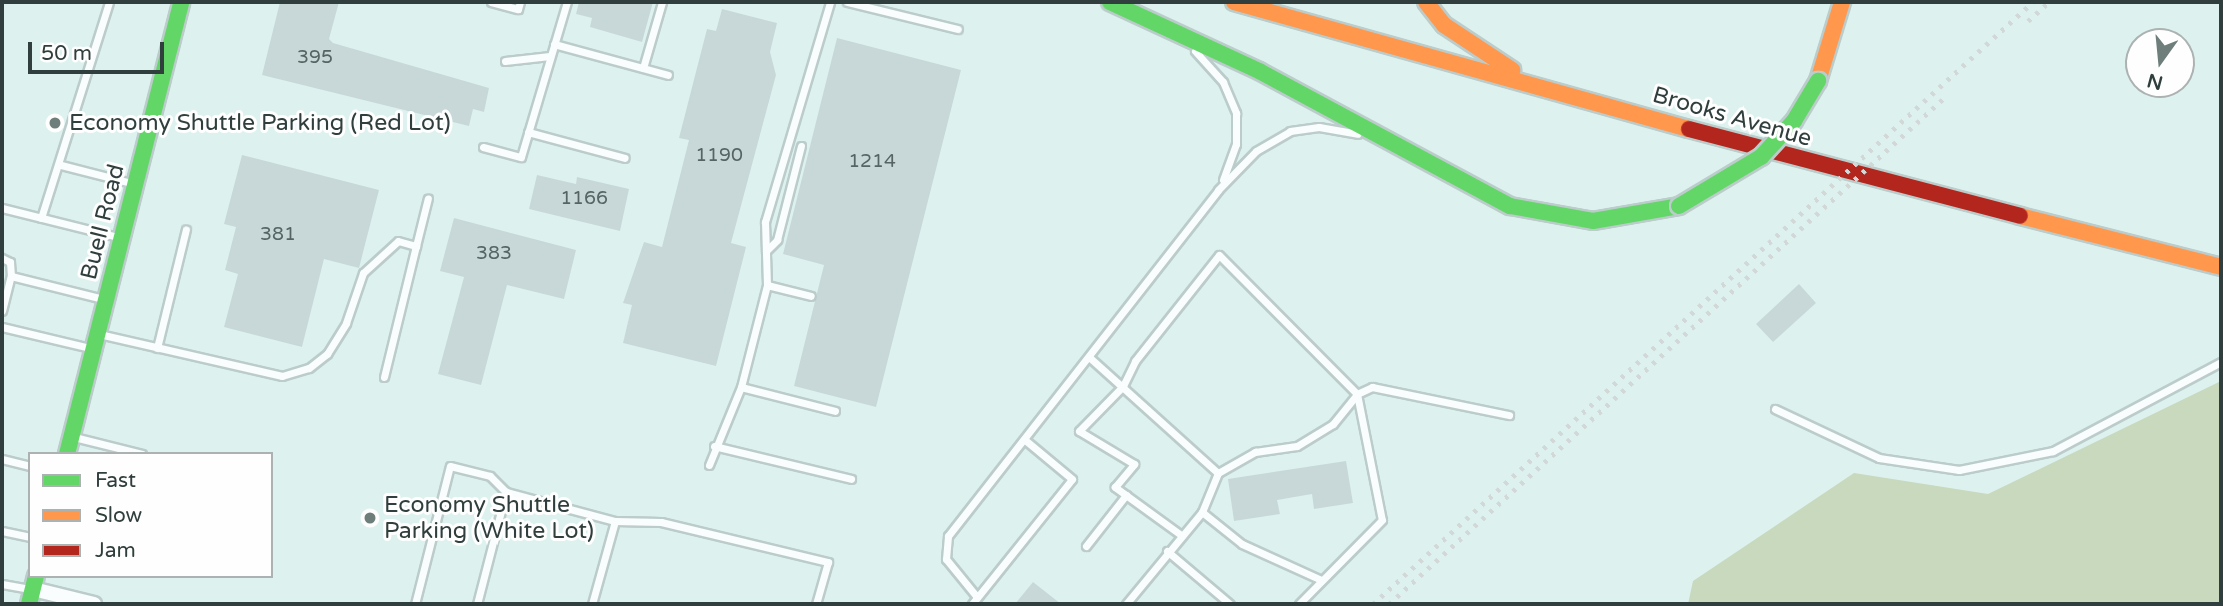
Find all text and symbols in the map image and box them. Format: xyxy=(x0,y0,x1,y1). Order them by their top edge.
scale bar xyxy=(32,28,168,72)
north arrow xyxy=(2125,28,2195,98)
text: 50 m xyxy=(41,41,92,66)
house number: 395 xyxy=(297,47,333,69)
text: N xyxy=(2145,69,2165,94)
street label: Brooks Avenue xyxy=(1649,81,1815,153)
place label: Economy Shuttle Parking (Red Lot) xyxy=(69,109,451,137)
marker: Economy Shuttle Parking (Red Lot) xyxy=(47,115,63,131)
house number: 1190 xyxy=(695,145,743,167)
house number: 1214 xyxy=(848,151,896,173)
street label: Buell Road xyxy=(75,161,131,283)
house number: 1166 xyxy=(560,188,608,210)
house number: 381 xyxy=(260,224,296,246)
house number: 383 xyxy=(476,243,512,265)
legend xyxy=(28,452,273,578)
text: Fast xyxy=(95,468,136,493)
place label: Economy Shuttle Parking (White Lot) xyxy=(384,491,594,545)
text: Slow xyxy=(95,503,142,528)
marker: Economy Shuttle Parking (White Lot) xyxy=(362,510,378,526)
text: Jam xyxy=(95,538,136,563)

